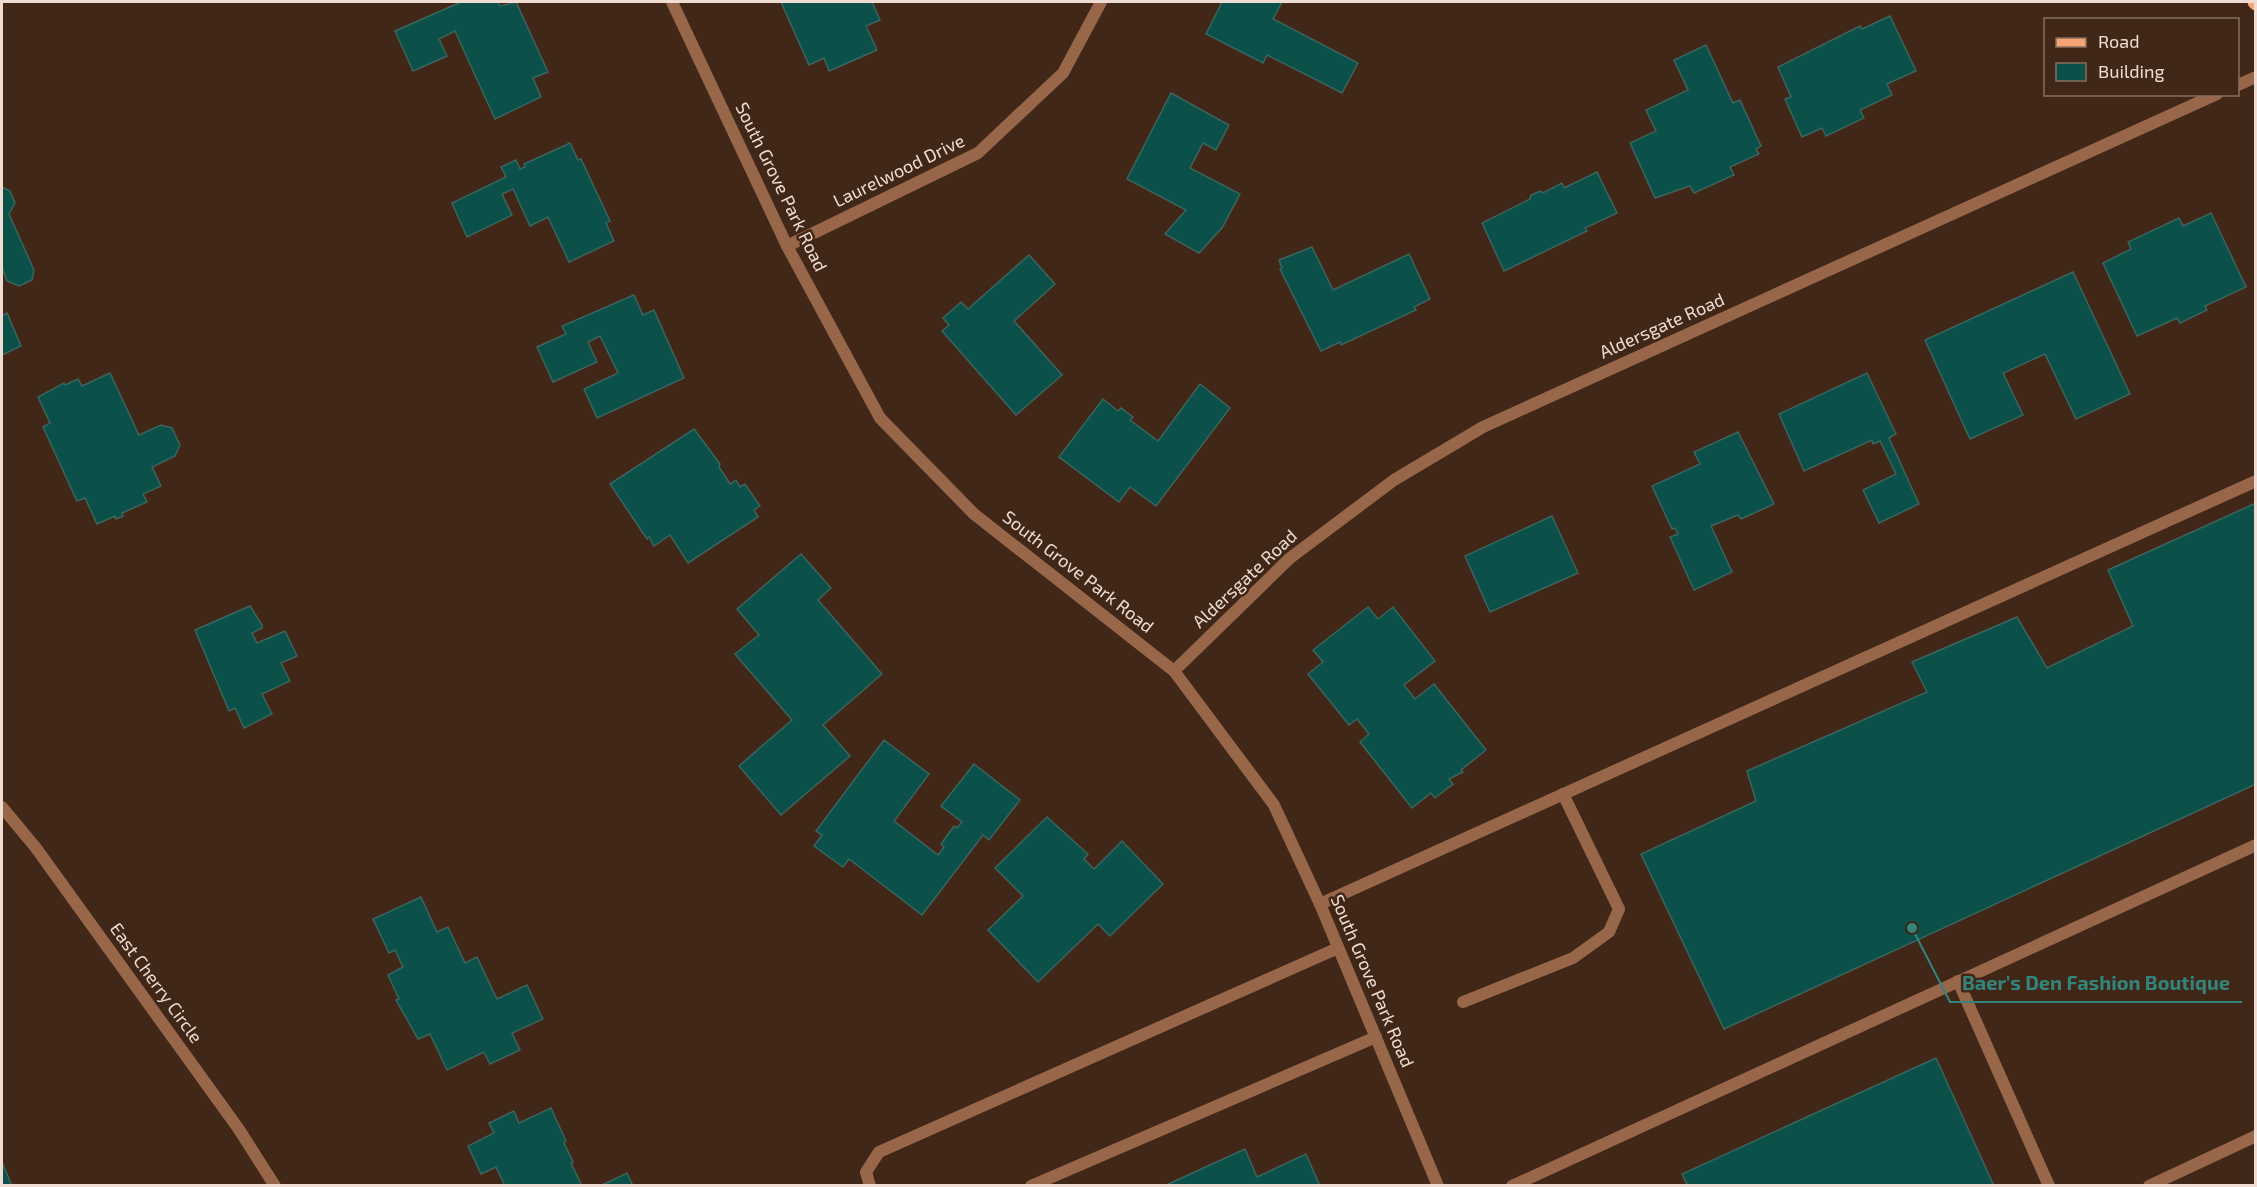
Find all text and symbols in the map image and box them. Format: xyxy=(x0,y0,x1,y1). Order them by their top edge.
legend xyxy=(2044,18,2239,96)
text: Road xyxy=(2098,30,2139,52)
text: Building xyxy=(2098,60,2165,82)
street label: South Grove Park Road xyxy=(731,98,832,275)
street label: Laurelwood Drive xyxy=(829,129,968,211)
street label: Aldersgate Road xyxy=(1596,288,1728,363)
street label: South Grove Park Road xyxy=(999,505,1158,637)
street label: Aldersgate Road xyxy=(1188,524,1301,632)
street label: South Grove Park Road xyxy=(1327,891,1419,1070)
street label: East Cherry Circle xyxy=(106,918,208,1047)
callout: Baer's Den Fashion Boutique xyxy=(1950,964,2242,1002)
text: Baer's Den Fashion Boutique xyxy=(1962,970,2230,994)

